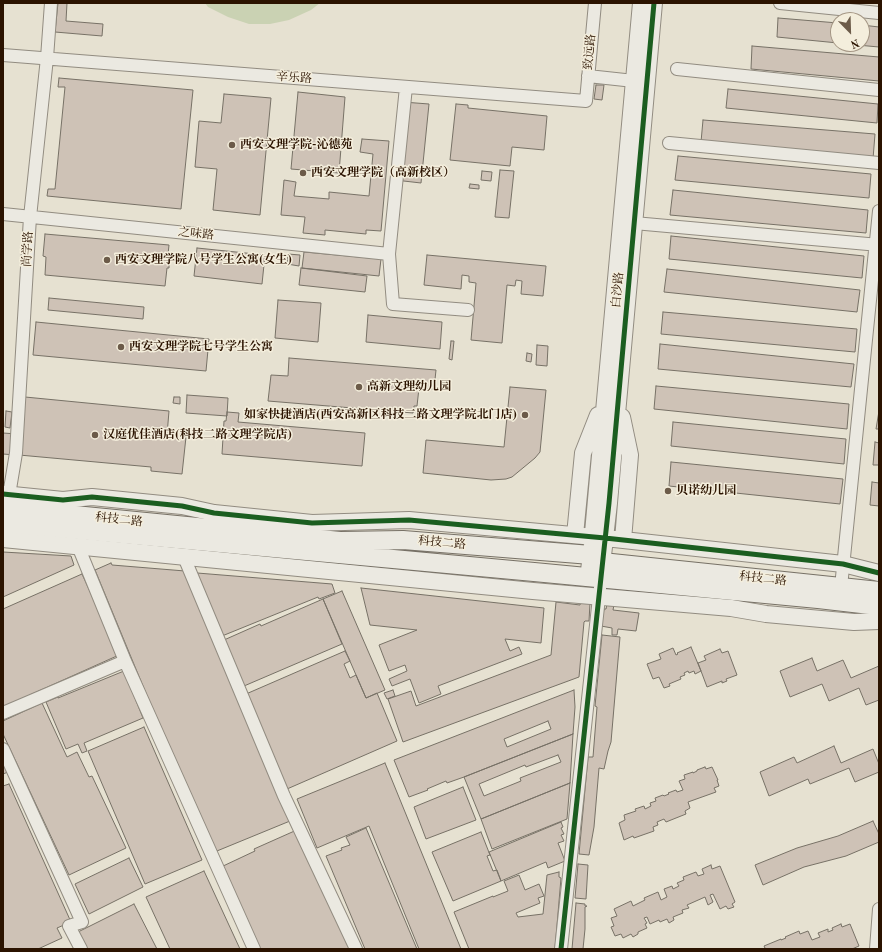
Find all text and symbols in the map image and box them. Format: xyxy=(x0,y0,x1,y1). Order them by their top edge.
north arrow xyxy=(830,12,870,52)
street label: 致远路 xyxy=(581,33,599,71)
text: N xyxy=(848,36,861,49)
street label: 辛乐路 xyxy=(276,70,312,86)
place label: 西安文理学院-沁德苑 xyxy=(240,138,352,152)
marker: 西安文理学院-沁德苑 xyxy=(227,140,237,150)
place label: 西安文理学院（高新校区） xyxy=(311,166,455,180)
marker: 西安文理学院（高新校区） xyxy=(298,168,308,178)
street label: 之味路 xyxy=(177,225,215,243)
street label: 尚学路 xyxy=(20,231,36,267)
place label: 西安文理学院八号学生公寓(女生) xyxy=(115,253,292,267)
marker: 西安文理学院八号学生公寓(女生) xyxy=(102,255,112,265)
street label: 白沙路 xyxy=(609,271,627,309)
place label: 西安文理学院七号学生公寓 xyxy=(129,340,273,354)
marker: 西安文理学院七号学生公寓 xyxy=(116,342,126,352)
place label: 高新文理幼儿园 xyxy=(367,380,451,394)
marker: 高新文理幼儿园 xyxy=(354,382,364,392)
place label: 如家快捷酒店(西安高新区科技二路文理学院北门店) xyxy=(244,408,517,422)
marker: 如家快捷酒店(西安高新区科技二路文理学院北门店) xyxy=(520,410,530,420)
place label: 汉庭优佳酒店(科技二路文理学院店) xyxy=(103,428,292,442)
marker: 汉庭优佳酒店(科技二路文理学院店) xyxy=(90,430,100,440)
place label: 贝诺幼儿园 xyxy=(676,484,736,498)
marker: 贝诺幼儿园 xyxy=(663,486,673,496)
street label: 科技二路 xyxy=(94,510,144,530)
street label: 科技二路 xyxy=(417,534,467,552)
street label: 科技二路 xyxy=(738,569,788,589)

